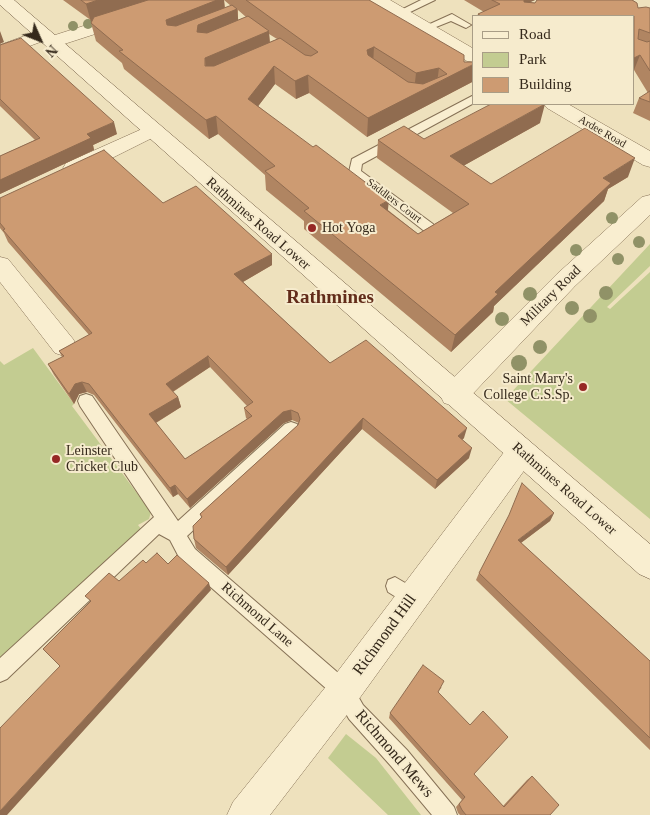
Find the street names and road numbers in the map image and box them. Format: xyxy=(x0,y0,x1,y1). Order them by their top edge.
street label: Ardee Road xyxy=(576,113,628,151)
street label: Rathmines Road Lower xyxy=(202,174,314,274)
street label: Saddlers Court xyxy=(364,176,424,226)
street label: Military Road xyxy=(517,262,585,330)
street label: Rathmines Road Lower xyxy=(508,439,620,539)
street label: Richmond Lane xyxy=(218,579,296,651)
street label: Richmond Hill xyxy=(349,591,421,679)
street label: Richmond Mews xyxy=(351,706,437,802)

